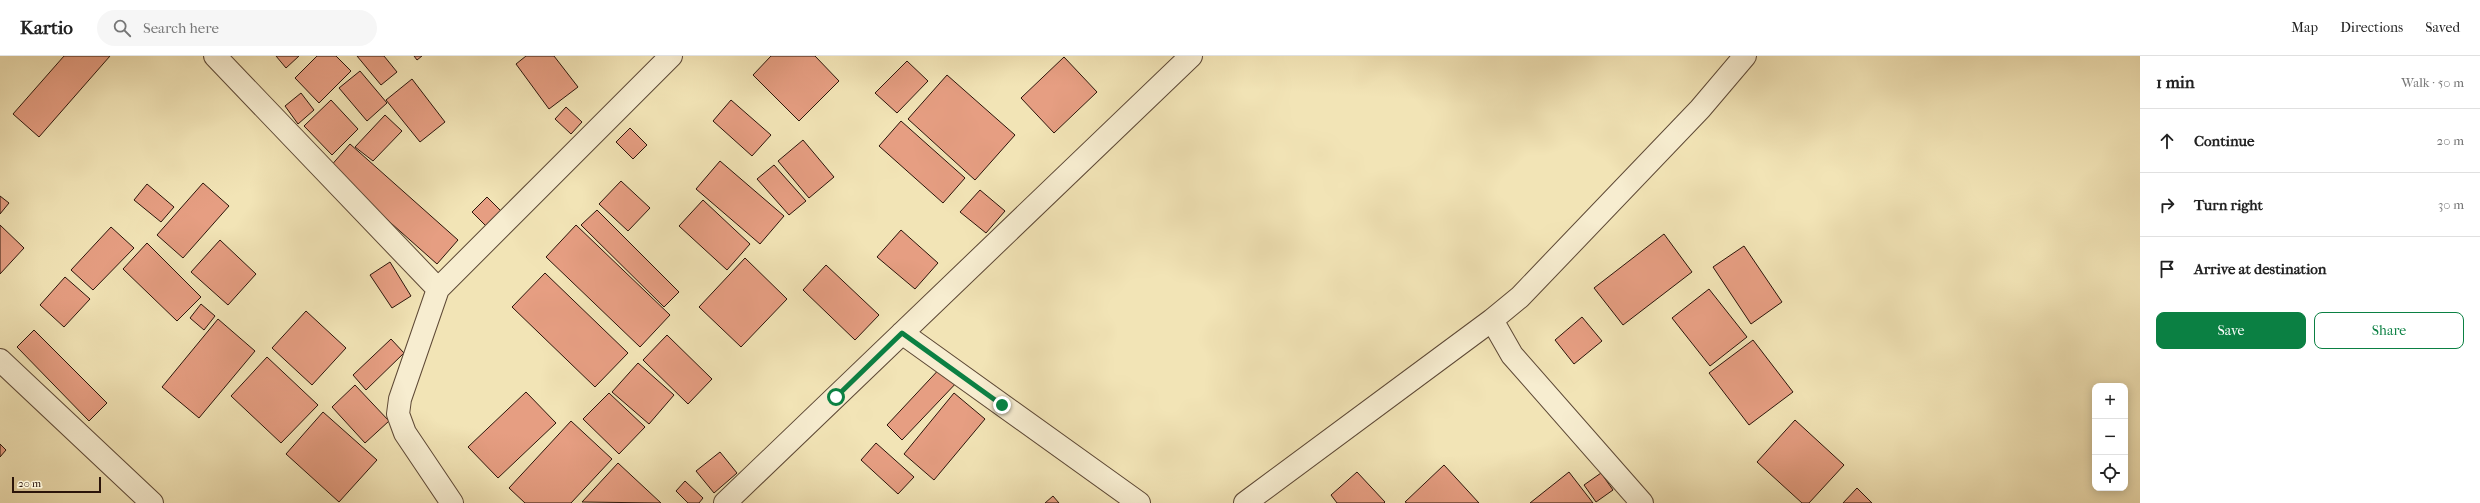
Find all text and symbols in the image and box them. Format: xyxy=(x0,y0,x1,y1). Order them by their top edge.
search box xyxy=(97,10,377,46)
text: Kartio xyxy=(20,17,73,39)
icon: search xyxy=(111,17,133,39)
text: Search here xyxy=(143,19,219,37)
text: Map xyxy=(2291,19,2318,36)
text: Directions xyxy=(2340,19,2403,36)
text: Saved xyxy=(2425,19,2460,36)
text: 1 min xyxy=(2156,72,2195,92)
text: Walk · 50 m xyxy=(2401,75,2464,90)
icon: ahead xyxy=(2156,130,2178,152)
text: Continue xyxy=(2194,132,2254,150)
text: 20 m xyxy=(2437,133,2464,148)
icon: right xyxy=(2156,194,2178,216)
text: Turn right xyxy=(2194,196,2263,214)
text: 30 m xyxy=(2438,197,2464,212)
icon: arrive xyxy=(2156,258,2178,280)
text: Arrive at destination xyxy=(2194,260,2326,278)
button: Save xyxy=(2156,312,2306,349)
button: Share xyxy=(2314,312,2464,349)
map controls xyxy=(2092,383,2128,491)
button: + xyxy=(2092,383,2128,419)
route start xyxy=(827,388,845,406)
route end xyxy=(993,396,1011,414)
button: − xyxy=(2092,419,2128,455)
button: locate xyxy=(2092,455,2128,491)
scale bar xyxy=(12,475,101,494)
text: 20 m xyxy=(18,477,41,490)

